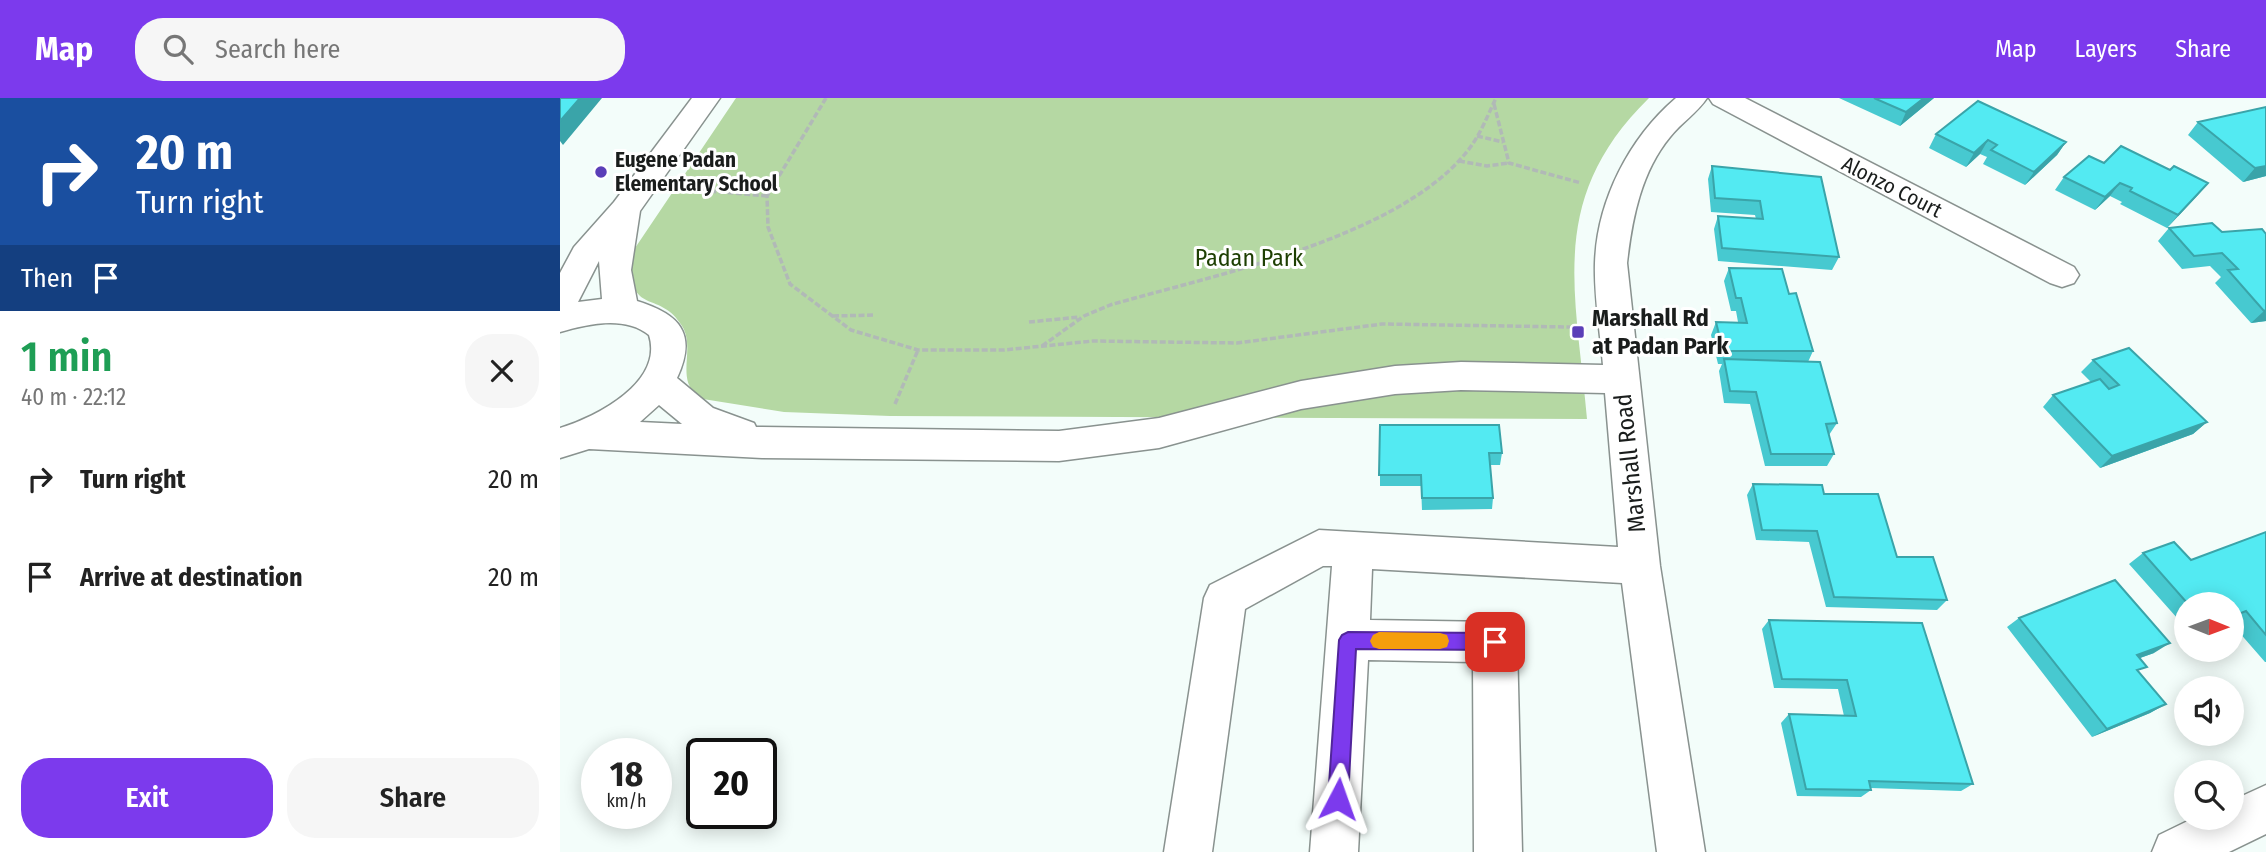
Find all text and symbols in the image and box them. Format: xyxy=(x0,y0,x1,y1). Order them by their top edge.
search box xyxy=(135,18,625,81)
text: Map xyxy=(35,29,93,69)
icon: search xyxy=(159,30,197,68)
text: Search here xyxy=(215,34,340,65)
text: Map xyxy=(1995,35,2037,63)
text: Layers xyxy=(2075,35,2137,63)
text: Share xyxy=(2175,35,2231,63)
text: 20 m xyxy=(136,123,233,182)
icon: right xyxy=(21,126,112,217)
place label: Eugene Padan Elementary School xyxy=(615,147,778,197)
street label: Alonzo Court xyxy=(1837,151,1947,223)
marker: Eugene Padan Elementary School xyxy=(593,164,609,180)
text: Turn right xyxy=(136,183,263,221)
park label: Padan Park xyxy=(1195,244,1304,272)
icon: arrive xyxy=(87,259,125,297)
text: Then xyxy=(21,263,73,294)
place label: Marshall Rd at Padan Park xyxy=(1592,304,1729,360)
marker: Marshall Rd at Padan Park xyxy=(1570,324,1586,340)
text: 1 min xyxy=(21,332,112,382)
button: close xyxy=(465,334,539,408)
text: 40 m · 22:12 xyxy=(21,383,126,411)
street label: Marshall Road xyxy=(1609,392,1651,534)
icon: right xyxy=(21,460,59,498)
text: Turn right xyxy=(80,464,186,495)
text: 20 m xyxy=(488,464,539,495)
icon: arrive xyxy=(21,558,59,596)
text: Arrive at destination xyxy=(80,562,303,593)
text: 20 m xyxy=(488,562,539,593)
north arrow xyxy=(2174,592,2244,662)
map controls xyxy=(2174,592,2244,830)
pin xyxy=(1465,612,1525,672)
icon: arrive xyxy=(1476,623,1514,661)
button: sound xyxy=(2174,676,2244,746)
speed limit sign: 20 xyxy=(686,738,777,829)
text: 18 xyxy=(610,753,643,795)
button: Exit xyxy=(21,758,273,838)
button: Share xyxy=(287,758,539,838)
button: search xyxy=(2174,760,2244,830)
position arrow xyxy=(1301,762,1375,836)
text: km/h xyxy=(606,790,647,812)

